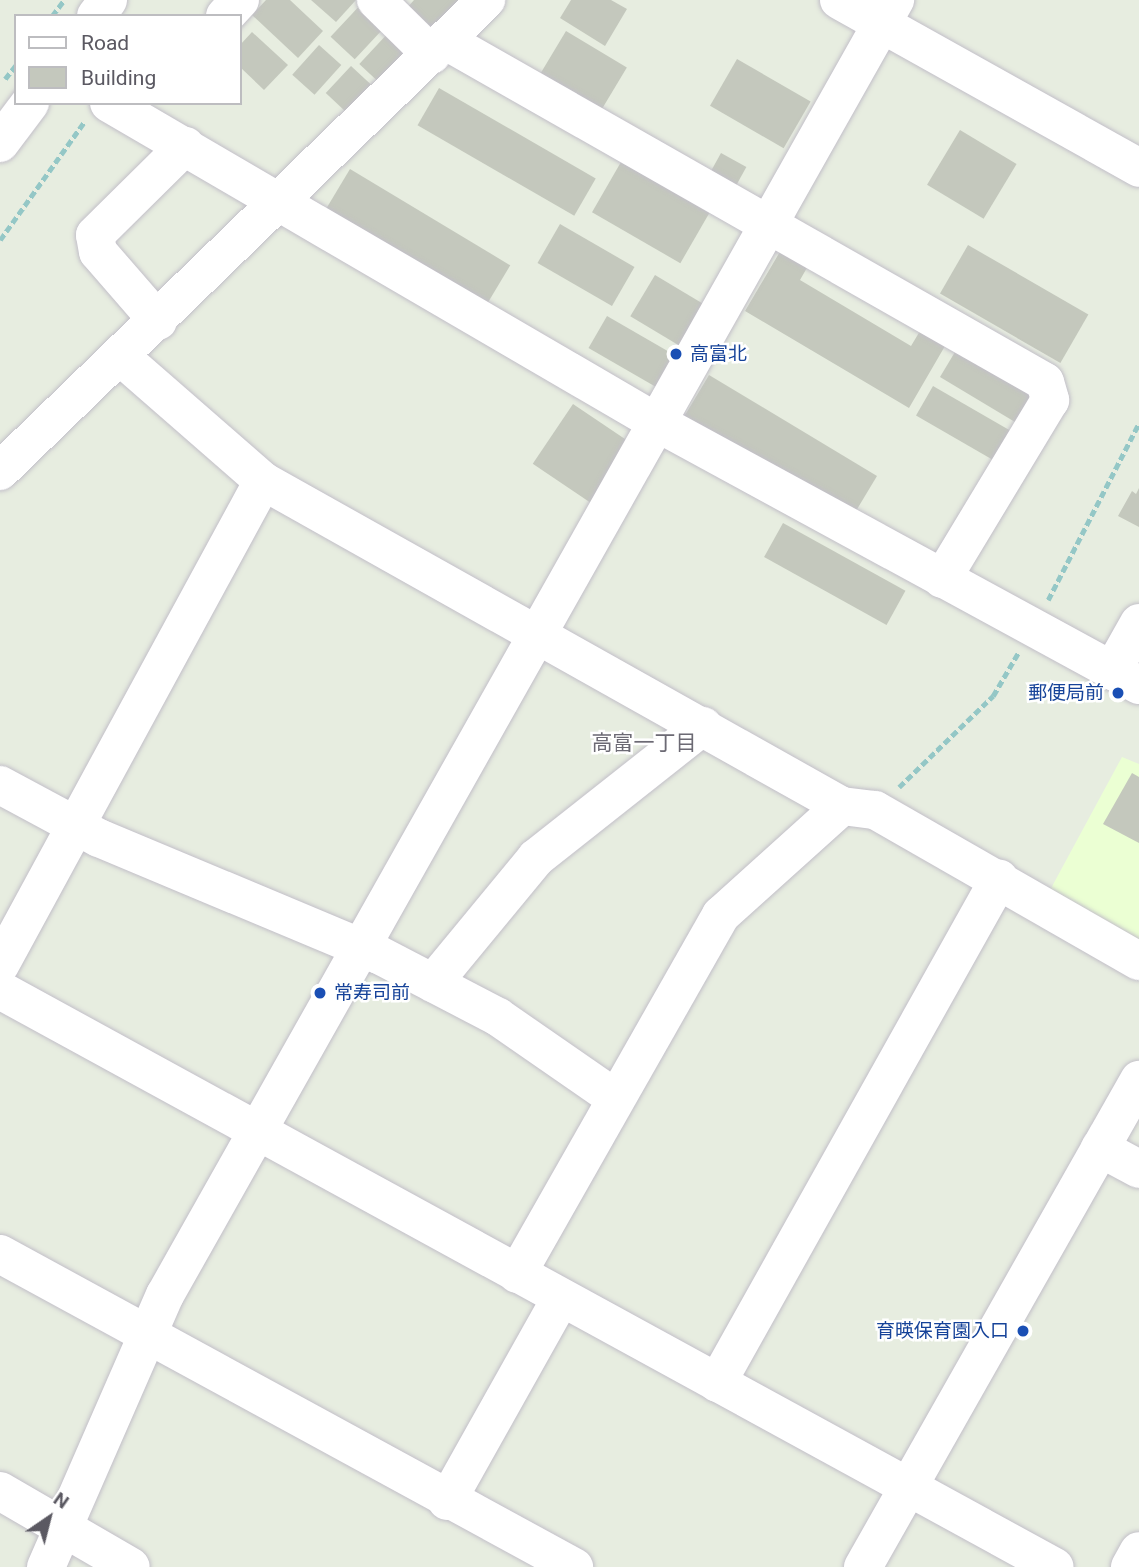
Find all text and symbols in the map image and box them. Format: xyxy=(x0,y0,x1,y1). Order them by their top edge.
legend xyxy=(14,14,242,105)
text: Road xyxy=(81,31,129,55)
text: Building xyxy=(81,66,156,90)
place label: 高富北 xyxy=(690,343,747,365)
marker: 高富北 xyxy=(668,346,684,362)
place label: 郵便局前 xyxy=(1028,682,1104,704)
marker: 郵便局前 xyxy=(1110,685,1126,701)
district label: 高富一丁目 xyxy=(592,730,696,756)
place label: 常寿司前 xyxy=(334,982,410,1004)
marker: 常寿司前 xyxy=(312,985,328,1001)
place label: 育暎保育園入口 xyxy=(876,1320,1009,1342)
marker: 育暎保育園入口 xyxy=(1015,1323,1031,1339)
north arrow xyxy=(14,1483,84,1553)
text: N xyxy=(49,1487,73,1514)

